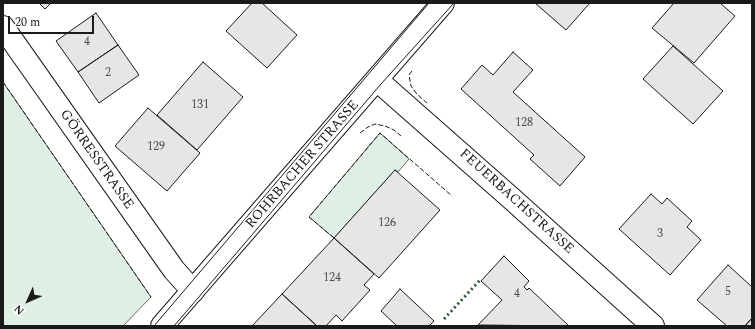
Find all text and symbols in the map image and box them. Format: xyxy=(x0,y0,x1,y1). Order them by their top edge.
scale bar xyxy=(10,8,96,34)
text: 20 m xyxy=(15,13,40,32)
house number: 4 xyxy=(84,36,90,50)
house number: 2 xyxy=(105,67,111,81)
street label: ROHRBACHER STRASSE xyxy=(243,98,363,232)
house number: 131 xyxy=(191,99,209,113)
street label: GÖRRESSTRASSE xyxy=(55,107,137,213)
house number: 128 xyxy=(515,117,533,131)
house number: 129 xyxy=(147,141,165,155)
street label: FEUERBACHSTRASSE xyxy=(455,146,577,258)
house number: 126 xyxy=(378,217,396,231)
house number: 3 xyxy=(657,228,663,242)
house number: 124 xyxy=(323,272,341,286)
north arrow xyxy=(8,281,48,321)
house number: 5 xyxy=(725,286,731,300)
house number: 4 xyxy=(514,288,520,302)
text: N xyxy=(10,301,28,319)

